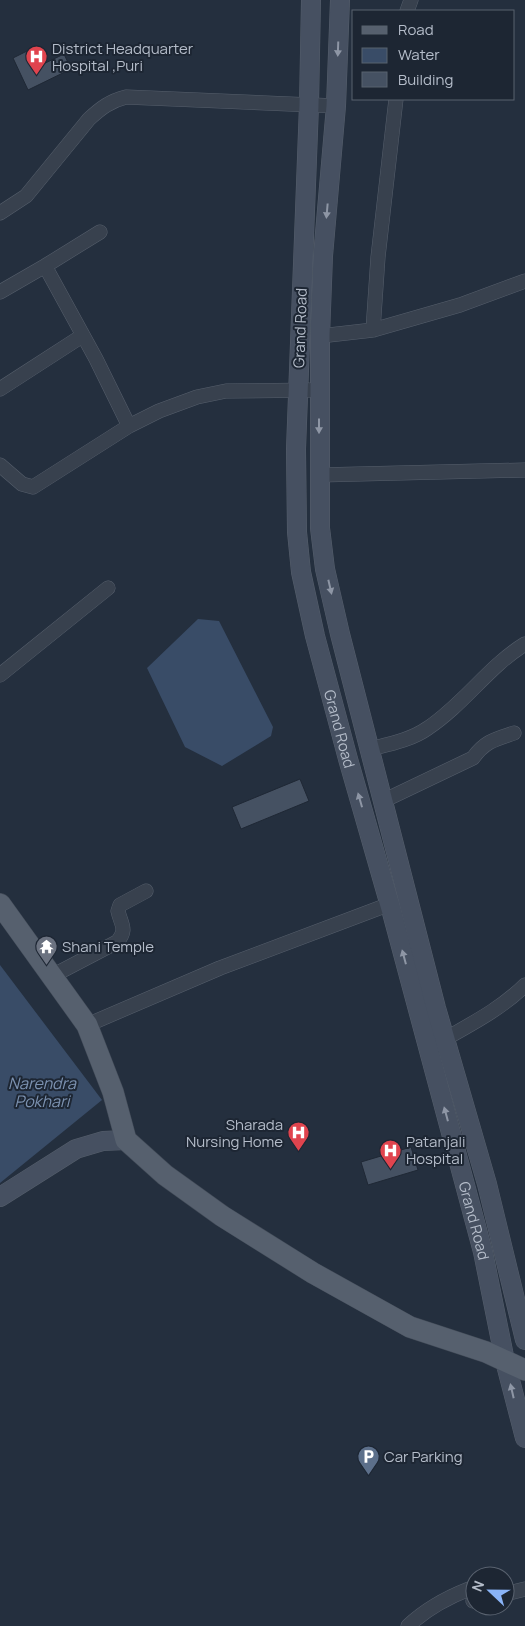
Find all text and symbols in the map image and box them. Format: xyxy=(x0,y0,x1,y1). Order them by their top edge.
legend xyxy=(352,10,515,100)
text: Road xyxy=(398,19,434,40)
place label: District Headquarter Hospital ,Puri xyxy=(52,38,194,76)
one-way arrow xyxy=(334,41,342,57)
text: Water xyxy=(398,44,440,65)
hospital icon: District Headquarter Hospital ,Puri xyxy=(24,45,48,76)
text: Building xyxy=(398,69,453,90)
one-way arrow xyxy=(322,203,330,219)
street label: Grand Road xyxy=(288,288,312,368)
one-way arrow xyxy=(315,418,323,434)
one-way arrow xyxy=(326,580,334,595)
street label: Grand Road xyxy=(319,687,361,770)
one-way arrow xyxy=(355,793,363,808)
temple icon: Shani Temple xyxy=(34,934,58,965)
place label: Shani Temple xyxy=(62,936,154,957)
one-way arrow xyxy=(400,949,408,964)
water label: Narendra Pokhari xyxy=(8,1072,77,1112)
one-way arrow xyxy=(442,1106,450,1121)
place label: Sharada Nursing Home xyxy=(186,1114,283,1152)
hospital icon: Sharada Nursing Home xyxy=(287,1121,311,1152)
place label: Patanjali Hospital xyxy=(406,1131,465,1169)
hospital icon: Patanjali Hospital xyxy=(378,1138,402,1169)
street label: Grand Road xyxy=(454,1179,495,1262)
one-way arrow xyxy=(508,1383,516,1398)
parking icon: Car Parking xyxy=(356,1444,380,1475)
place label: Car Parking xyxy=(384,1446,463,1467)
north arrow xyxy=(465,1566,515,1616)
text: N xyxy=(467,1578,488,1594)

